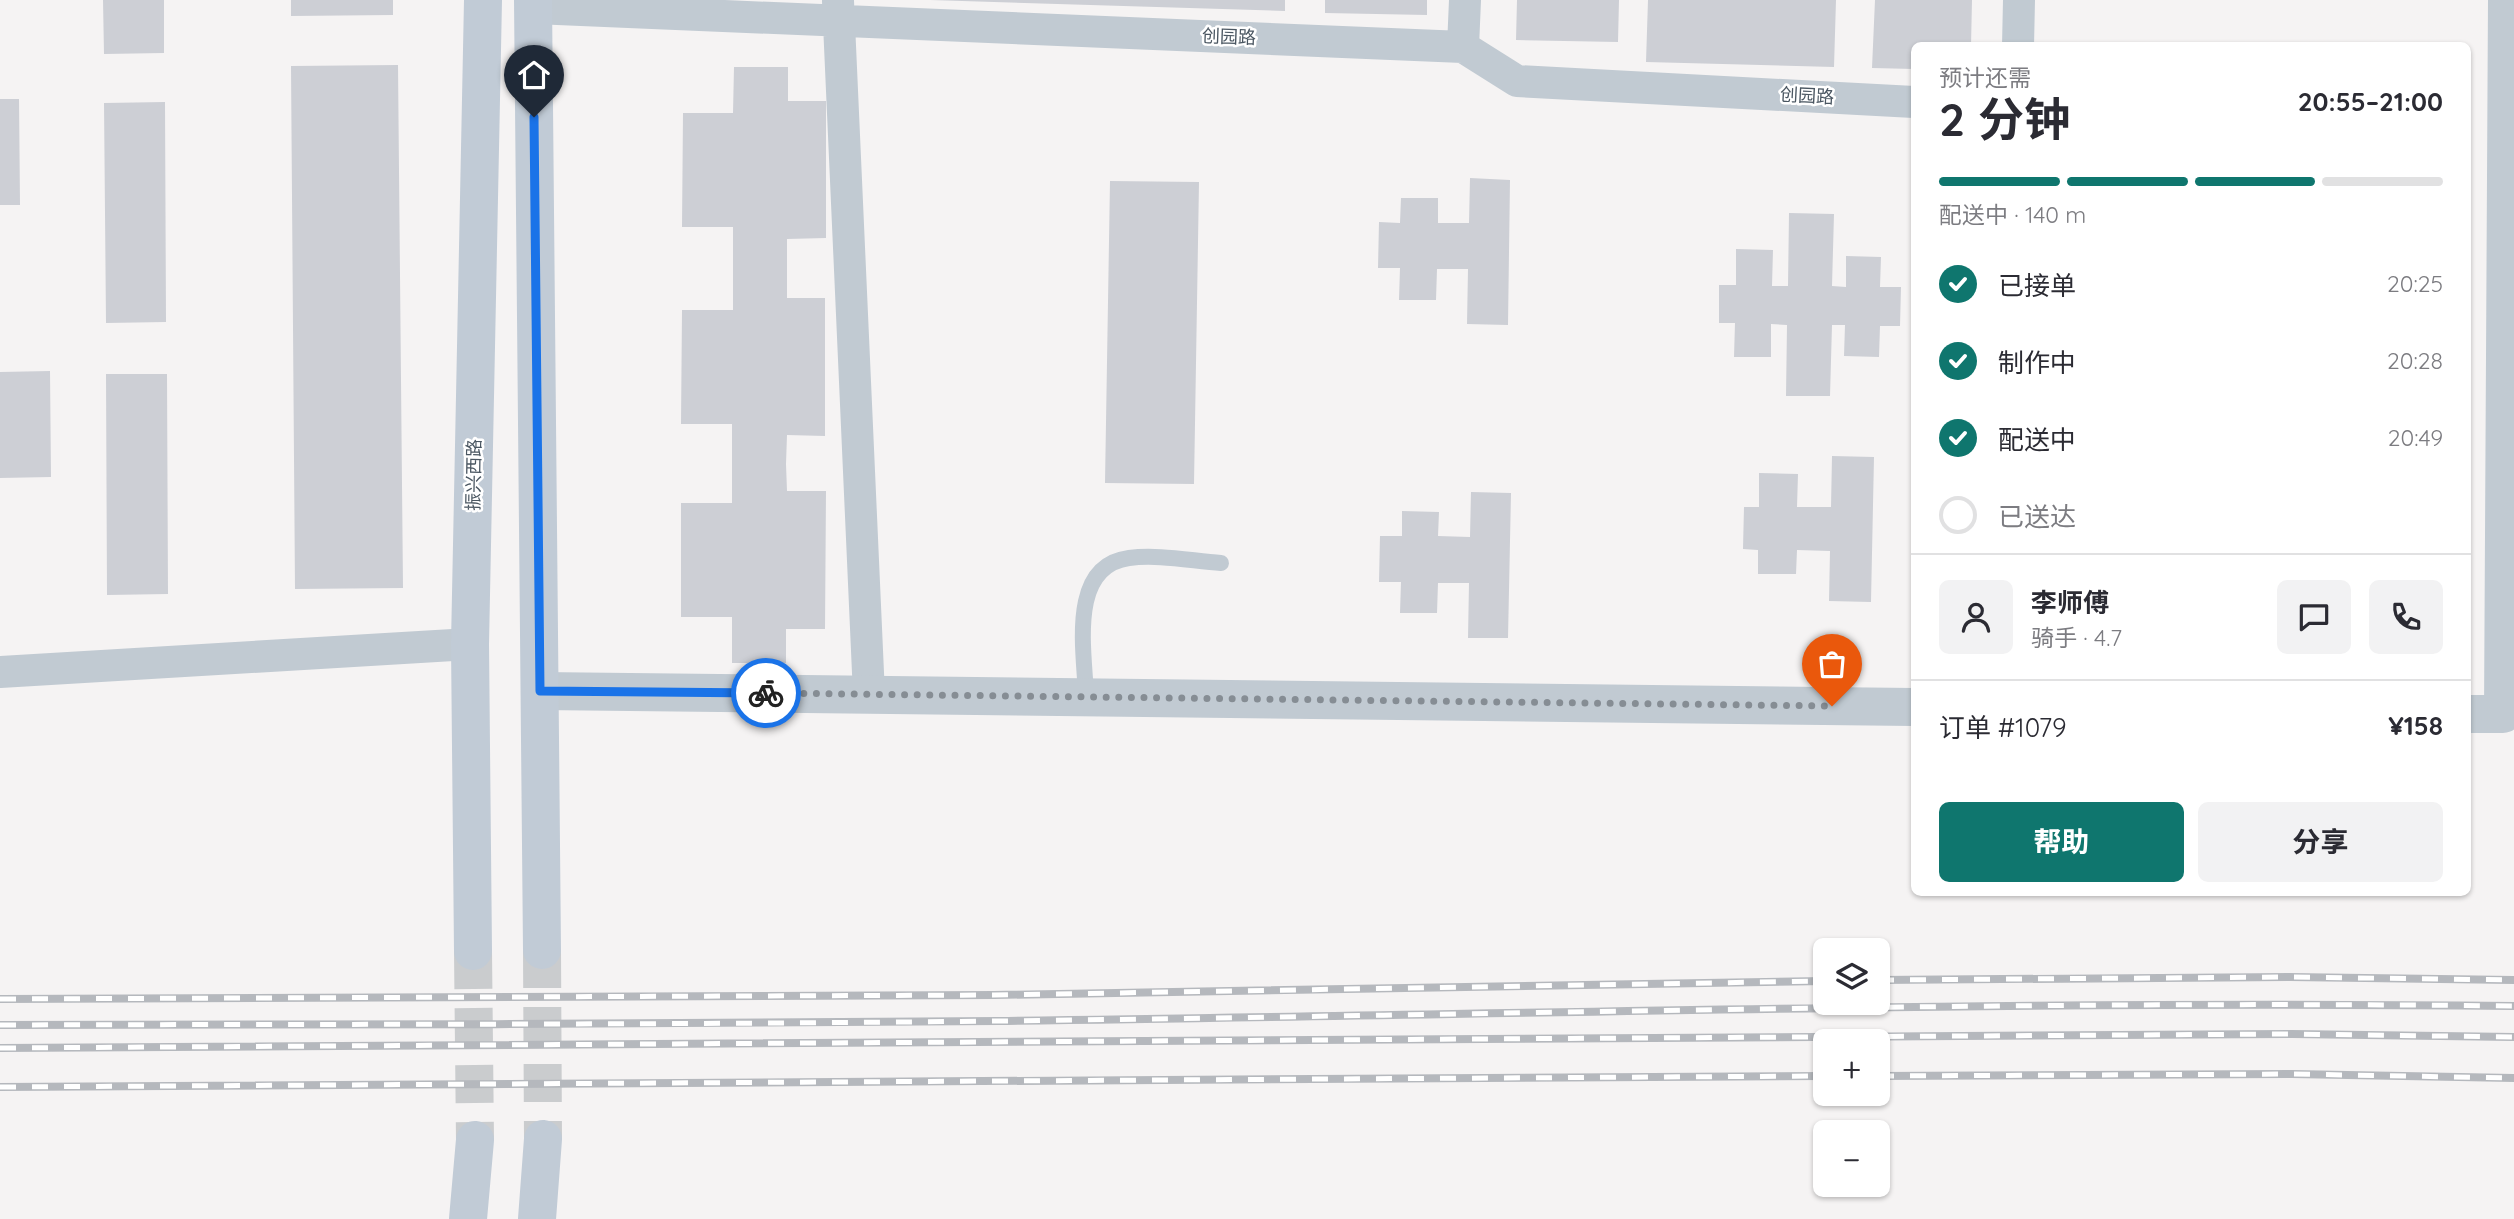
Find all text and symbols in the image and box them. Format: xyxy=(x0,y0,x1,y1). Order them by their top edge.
street label: 创园路 xyxy=(1202,24,1256,49)
pin xyxy=(504,45,564,117)
icon: home xyxy=(515,56,553,94)
text: 预计还需 xyxy=(1939,63,2031,92)
street label: 创园路 xyxy=(1779,83,1835,108)
text: 20:55–21:00 xyxy=(2298,85,2443,118)
text: 2 分钟 xyxy=(1939,90,2070,148)
text: 配送中 · 140 m xyxy=(1939,200,2086,229)
icon: check xyxy=(1939,265,1977,303)
text: 已接单 xyxy=(1998,269,2076,302)
text: 20:25 xyxy=(2387,269,2443,298)
icon: check xyxy=(1939,342,1977,380)
text: 制作中 xyxy=(1998,346,2076,379)
text: 20:28 xyxy=(2387,346,2443,375)
icon: check xyxy=(1939,419,1977,457)
text: 配送中 xyxy=(1998,423,2076,456)
text: 20:49 xyxy=(2388,423,2443,452)
street label: 振兴西路 xyxy=(461,439,486,511)
text: 已送达 xyxy=(1998,500,2076,533)
button: person xyxy=(1939,580,2013,654)
button: chat xyxy=(2277,580,2351,654)
button: phone xyxy=(2369,580,2443,654)
text: 李师傅 xyxy=(2031,586,2109,619)
text: 骑手 · 4.7 xyxy=(2031,623,2122,652)
pin xyxy=(1802,634,1862,706)
icon: bag xyxy=(1813,645,1851,683)
courier xyxy=(731,658,801,728)
icon: bike xyxy=(747,674,785,712)
text: ¥158 xyxy=(2388,709,2443,742)
text: 订单 #1079 xyxy=(1939,711,2067,744)
button: 帮助 xyxy=(1939,802,2184,882)
button: 分享 xyxy=(2198,802,2443,882)
map controls xyxy=(1813,938,1890,1197)
button: layers xyxy=(1813,938,1890,1015)
button: + xyxy=(1813,1029,1890,1106)
button: − xyxy=(1813,1120,1890,1197)

